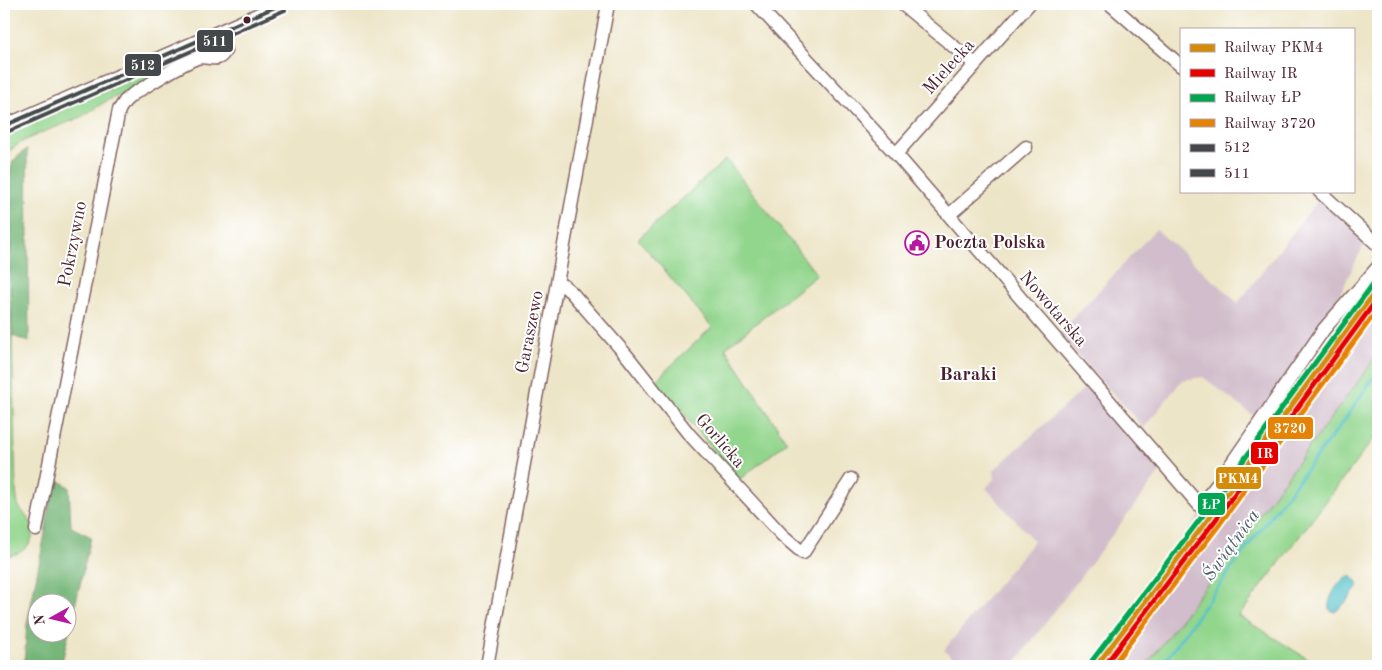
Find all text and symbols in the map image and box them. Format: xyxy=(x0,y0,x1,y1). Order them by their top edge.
unlabelled marker xyxy=(242,15,252,25)
legend xyxy=(1180,28,1354,192)
line badge: 511 xyxy=(196,29,234,53)
text: 511 xyxy=(203,35,227,49)
street label: Mielecka xyxy=(920,36,978,98)
text: Railway PKM4 xyxy=(1224,41,1324,56)
line badge: 512 xyxy=(124,53,162,77)
text: 512 xyxy=(131,59,155,73)
text: Railway IR xyxy=(1224,67,1298,82)
text: Railway ŁP xyxy=(1224,91,1301,106)
text: Railway 3720 xyxy=(1224,117,1316,132)
text: 512 xyxy=(1224,141,1250,156)
text: 511 xyxy=(1224,167,1250,182)
street label: Pokrzywno xyxy=(56,199,90,288)
public building icon: Poczta Polska xyxy=(904,230,930,256)
place label: Poczta Polska xyxy=(934,234,1046,252)
street label: Nowotarska xyxy=(1016,268,1090,350)
street label: Garaszewo xyxy=(513,289,547,375)
district label: Baraki xyxy=(939,366,997,385)
street label: Gorlicka xyxy=(692,411,748,472)
line badge: 3720 xyxy=(1267,416,1314,440)
text: 3720 xyxy=(1274,422,1306,436)
line badge: IR xyxy=(1250,441,1279,465)
text: IR xyxy=(1257,447,1273,461)
line badge: PKM4 xyxy=(1215,466,1262,490)
text: PKM4 xyxy=(1217,472,1259,486)
line badge: ŁP xyxy=(1197,492,1226,516)
text: ŁP xyxy=(1201,498,1221,512)
water label: Świątnica xyxy=(1196,504,1264,585)
north arrow xyxy=(28,592,78,642)
text: N xyxy=(32,613,48,626)

